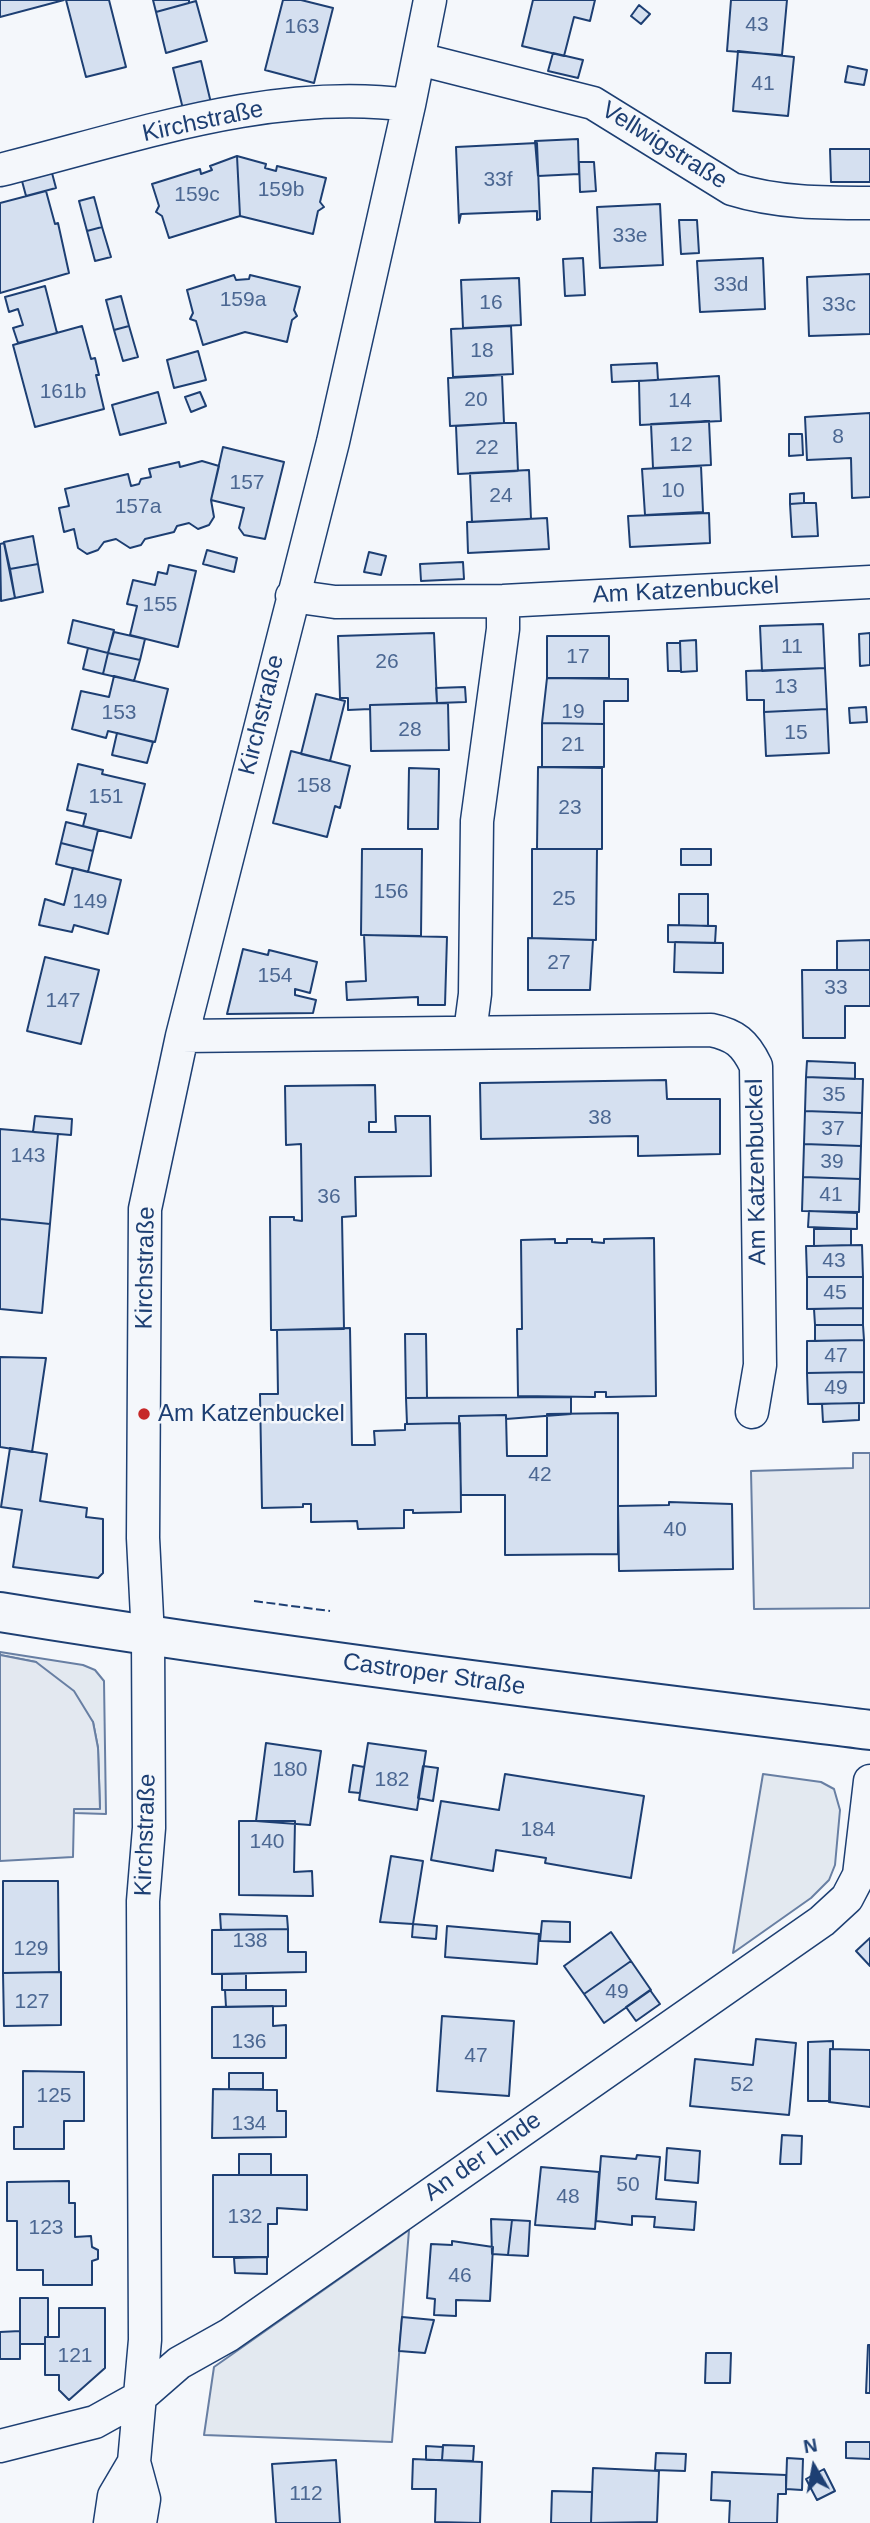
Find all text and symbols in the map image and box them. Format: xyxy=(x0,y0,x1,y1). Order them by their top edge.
house number: 43 xyxy=(745,12,769,38)
house number: 163 xyxy=(284,14,320,40)
house number: 41 xyxy=(751,71,775,97)
street label: Kirchstraße xyxy=(140,95,266,149)
street label: Vellwigstraße xyxy=(596,96,732,196)
house number: 33f xyxy=(483,167,513,193)
house number: 159b xyxy=(258,177,304,203)
house number: 159c xyxy=(174,182,220,208)
house number: 33e xyxy=(612,223,648,249)
house number: 33d xyxy=(713,272,749,298)
house number: 159a xyxy=(220,287,266,313)
house number: 16 xyxy=(479,290,503,316)
house number: 33c xyxy=(822,292,856,318)
house number: 18 xyxy=(470,338,494,364)
house number: 161b xyxy=(40,379,86,405)
house number: 20 xyxy=(464,387,488,413)
house number: 14 xyxy=(668,388,692,414)
house number: 8 xyxy=(832,424,844,450)
house number: 12 xyxy=(669,432,693,458)
house number: 22 xyxy=(475,435,499,461)
house number: 157 xyxy=(229,470,265,496)
house number: 10 xyxy=(661,478,685,504)
house number: 24 xyxy=(489,483,513,509)
house number: 157a xyxy=(115,494,161,520)
street label: Am Katzenbuckel xyxy=(592,572,780,610)
house number: 155 xyxy=(142,592,178,618)
house number: 11 xyxy=(781,634,803,660)
house number: 17 xyxy=(566,644,590,670)
house number: 26 xyxy=(375,649,399,675)
street label: Kirchstraße xyxy=(233,652,291,778)
house number: 13 xyxy=(774,674,798,700)
house number: 19 xyxy=(561,699,585,725)
house number: 153 xyxy=(101,700,137,726)
house number: 28 xyxy=(398,717,422,743)
house number: 15 xyxy=(784,720,808,746)
house number: 21 xyxy=(561,732,585,758)
house number: 158 xyxy=(296,773,332,799)
house number: 151 xyxy=(88,784,124,810)
house number: 23 xyxy=(558,795,582,821)
house number: 156 xyxy=(373,879,409,905)
house number: 25 xyxy=(552,886,576,912)
house number: 149 xyxy=(72,889,108,915)
house number: 27 xyxy=(547,950,571,976)
house number: 154 xyxy=(257,963,293,989)
house number: 33 xyxy=(824,975,848,1001)
house number: 147 xyxy=(45,988,81,1014)
street label: Am Katzenbuckel xyxy=(741,1078,773,1266)
house number: 35 xyxy=(822,1082,846,1108)
house number: 38 xyxy=(588,1105,612,1131)
house number: 37 xyxy=(821,1116,845,1142)
house number: 143 xyxy=(10,1143,46,1169)
house number: 39 xyxy=(820,1149,844,1175)
house number: 41 xyxy=(819,1182,843,1208)
house number: 36 xyxy=(317,1184,341,1210)
street label: Kirchstraße xyxy=(131,1206,161,1330)
house number: 43 xyxy=(822,1248,846,1274)
house number: 45 xyxy=(823,1280,847,1306)
house number: 47 xyxy=(824,1343,848,1369)
house number: 49 xyxy=(824,1375,848,1401)
place label: Am Katzenbuckel xyxy=(158,1400,345,1428)
marker: Am Katzenbuckel xyxy=(136,1406,152,1422)
house number: 42 xyxy=(528,1462,552,1488)
house number: 40 xyxy=(663,1517,687,1543)
street label: Castroper Straße xyxy=(341,1648,527,1702)
house number: 180 xyxy=(272,1757,308,1783)
house number: 182 xyxy=(374,1767,410,1793)
street label: Kirchstraße xyxy=(129,1773,163,1897)
house number: 184 xyxy=(520,1817,556,1843)
house number: 140 xyxy=(249,1829,285,1855)
house number: 138 xyxy=(232,1928,268,1954)
house number: 129 xyxy=(13,1936,49,1962)
house number: 49 xyxy=(605,1979,629,2005)
house number: 127 xyxy=(14,1989,50,2015)
house number: 136 xyxy=(231,2029,267,2055)
house number: 47 xyxy=(464,2043,488,2069)
house number: 52 xyxy=(730,2072,754,2098)
house number: 125 xyxy=(36,2083,72,2109)
street label: An der Linde xyxy=(419,2106,547,2208)
house number: 134 xyxy=(231,2111,267,2137)
house number: 50 xyxy=(616,2172,640,2198)
house number: 48 xyxy=(556,2184,580,2210)
house number: 132 xyxy=(227,2204,263,2230)
house number: 123 xyxy=(28,2215,64,2241)
house number: 46 xyxy=(448,2263,472,2289)
house number: 121 xyxy=(57,2343,93,2369)
north arrow xyxy=(779,2432,849,2502)
text: N xyxy=(802,2434,819,2457)
house number: 112 xyxy=(289,2481,323,2507)

